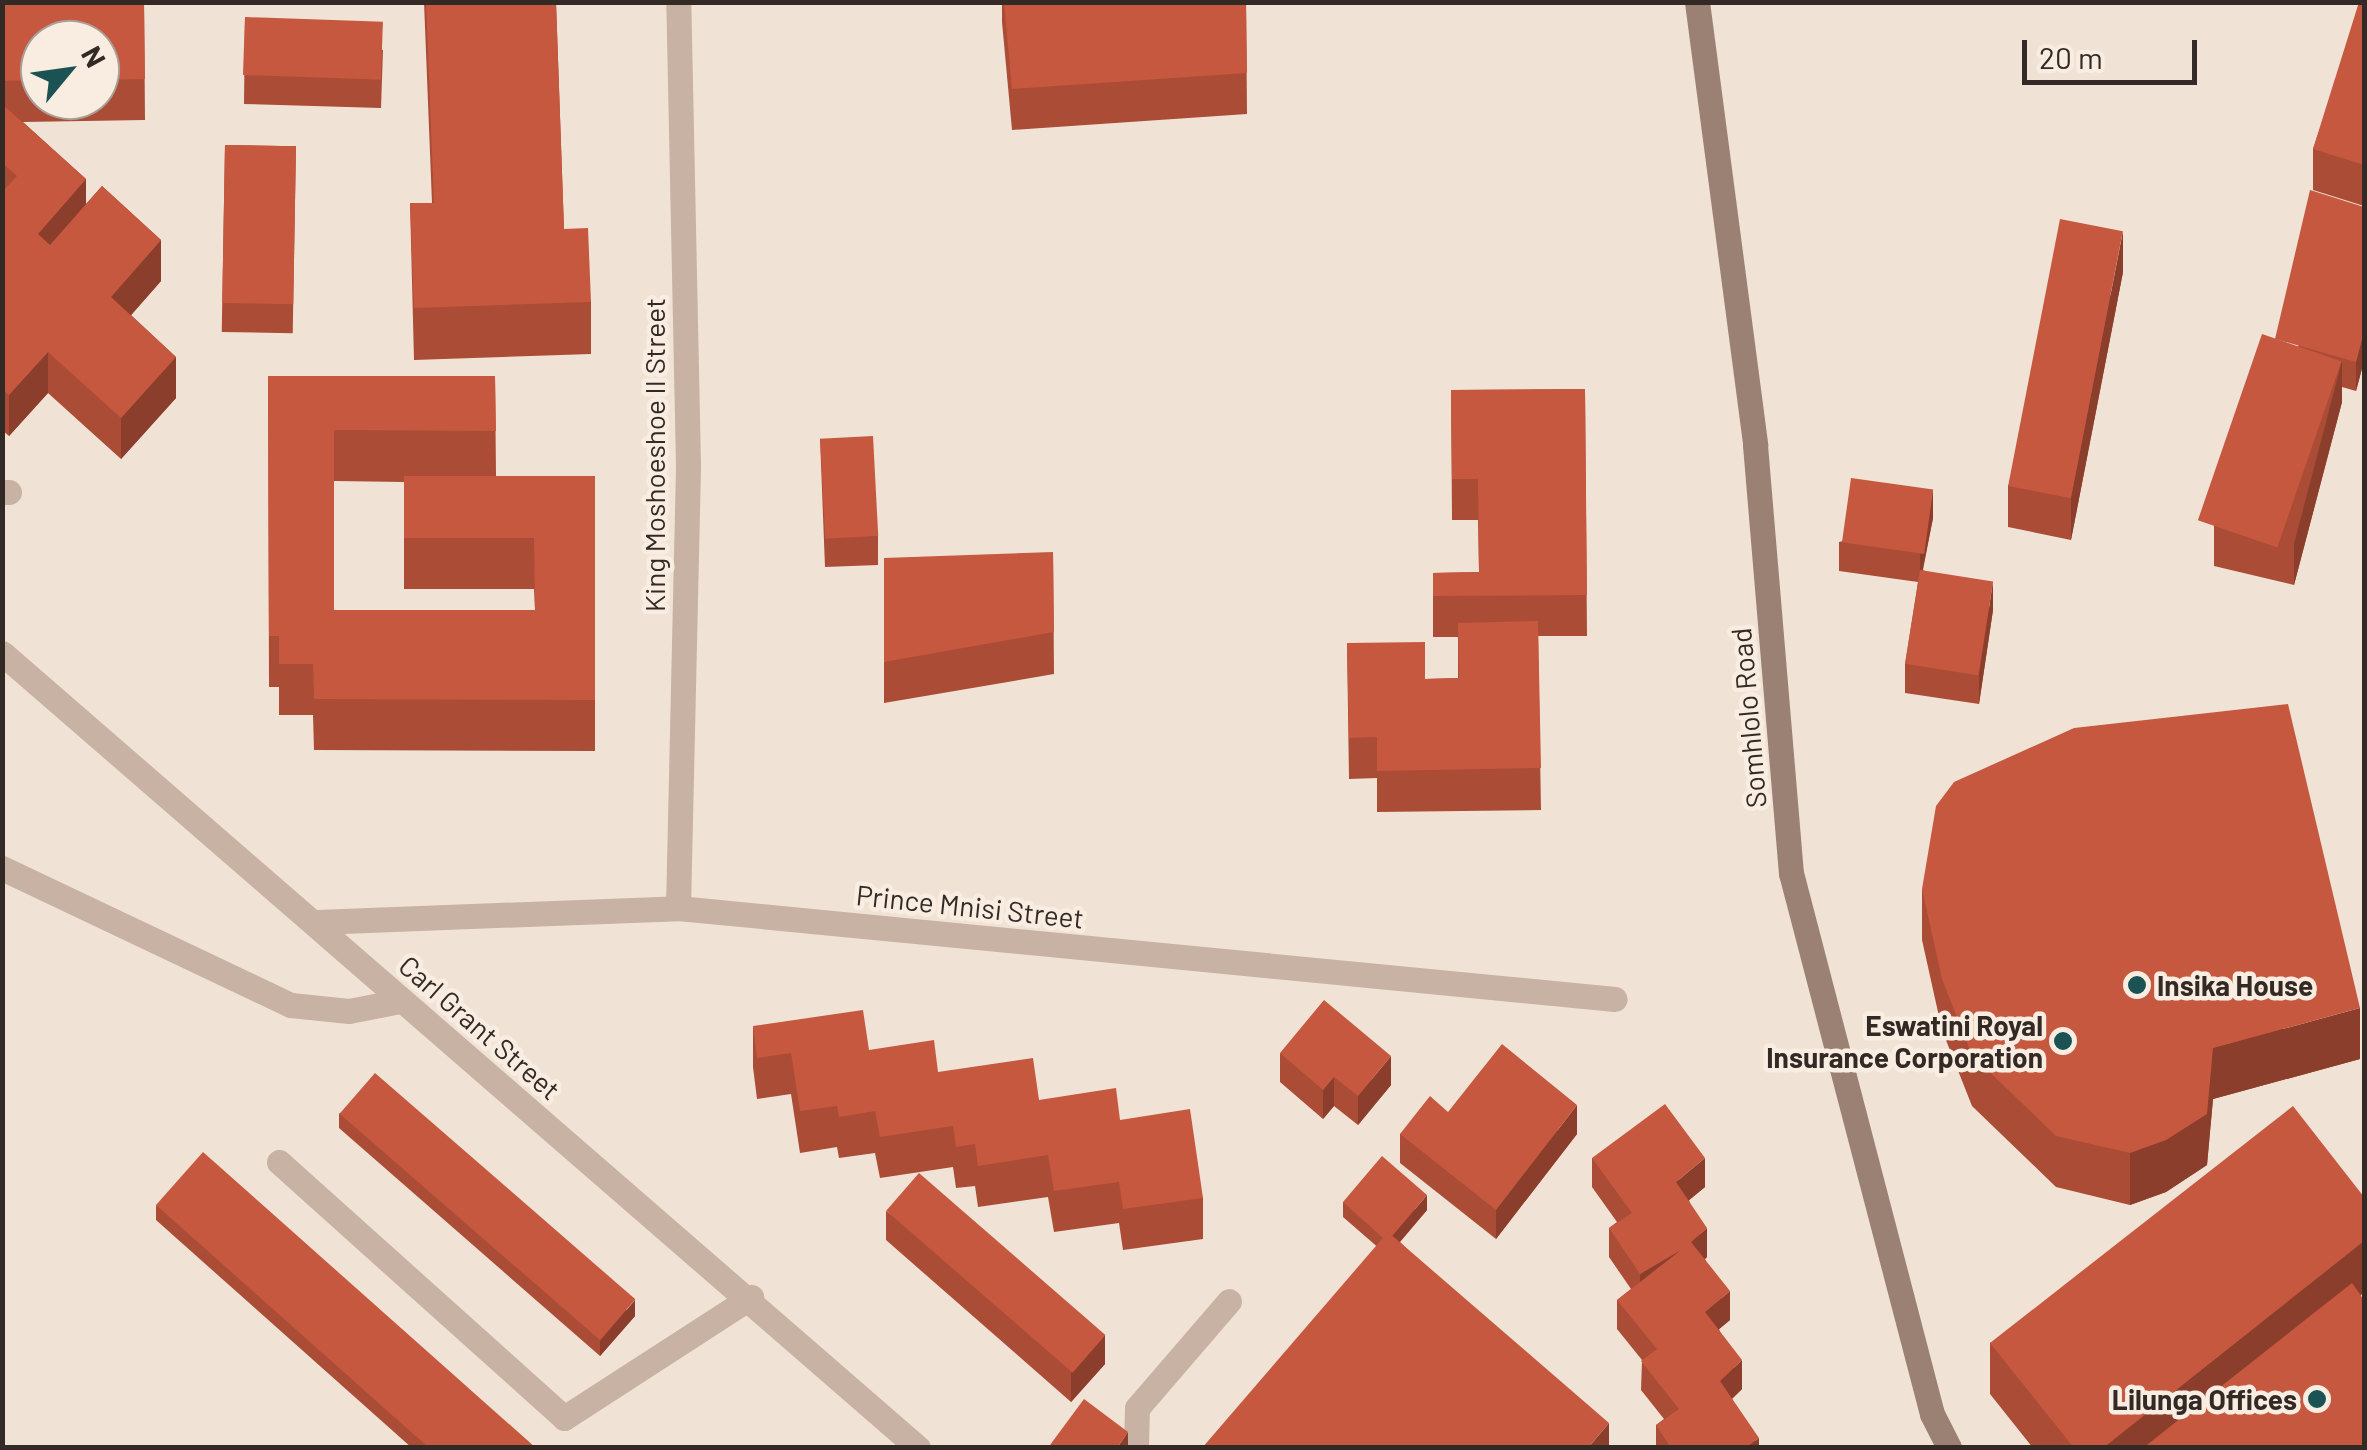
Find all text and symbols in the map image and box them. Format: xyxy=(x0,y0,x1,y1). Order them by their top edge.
north arrow xyxy=(20,20,120,120)
scale bar xyxy=(2027,20,2202,82)
text: 20 m xyxy=(2039,39,2103,75)
text: N xyxy=(75,40,114,73)
street label: King Moshoeshoe II Street xyxy=(637,298,671,612)
street label: Somhlolo Road xyxy=(1723,627,1773,809)
street label: Prince Mnisi Street xyxy=(855,877,1085,935)
street label: Carl Grant Street xyxy=(393,948,567,1106)
place label: Insika House xyxy=(2157,968,2313,1002)
marker: Insika House xyxy=(2126,974,2148,996)
place label: Eswatini Royal Insurance Corporation xyxy=(1766,1008,2043,1074)
marker: Eswatini Royal Insurance Corporation xyxy=(2052,1030,2074,1052)
place label: Lilunga Offices xyxy=(2112,1382,2297,1416)
marker: Lilunga Offices xyxy=(2306,1388,2328,1410)

